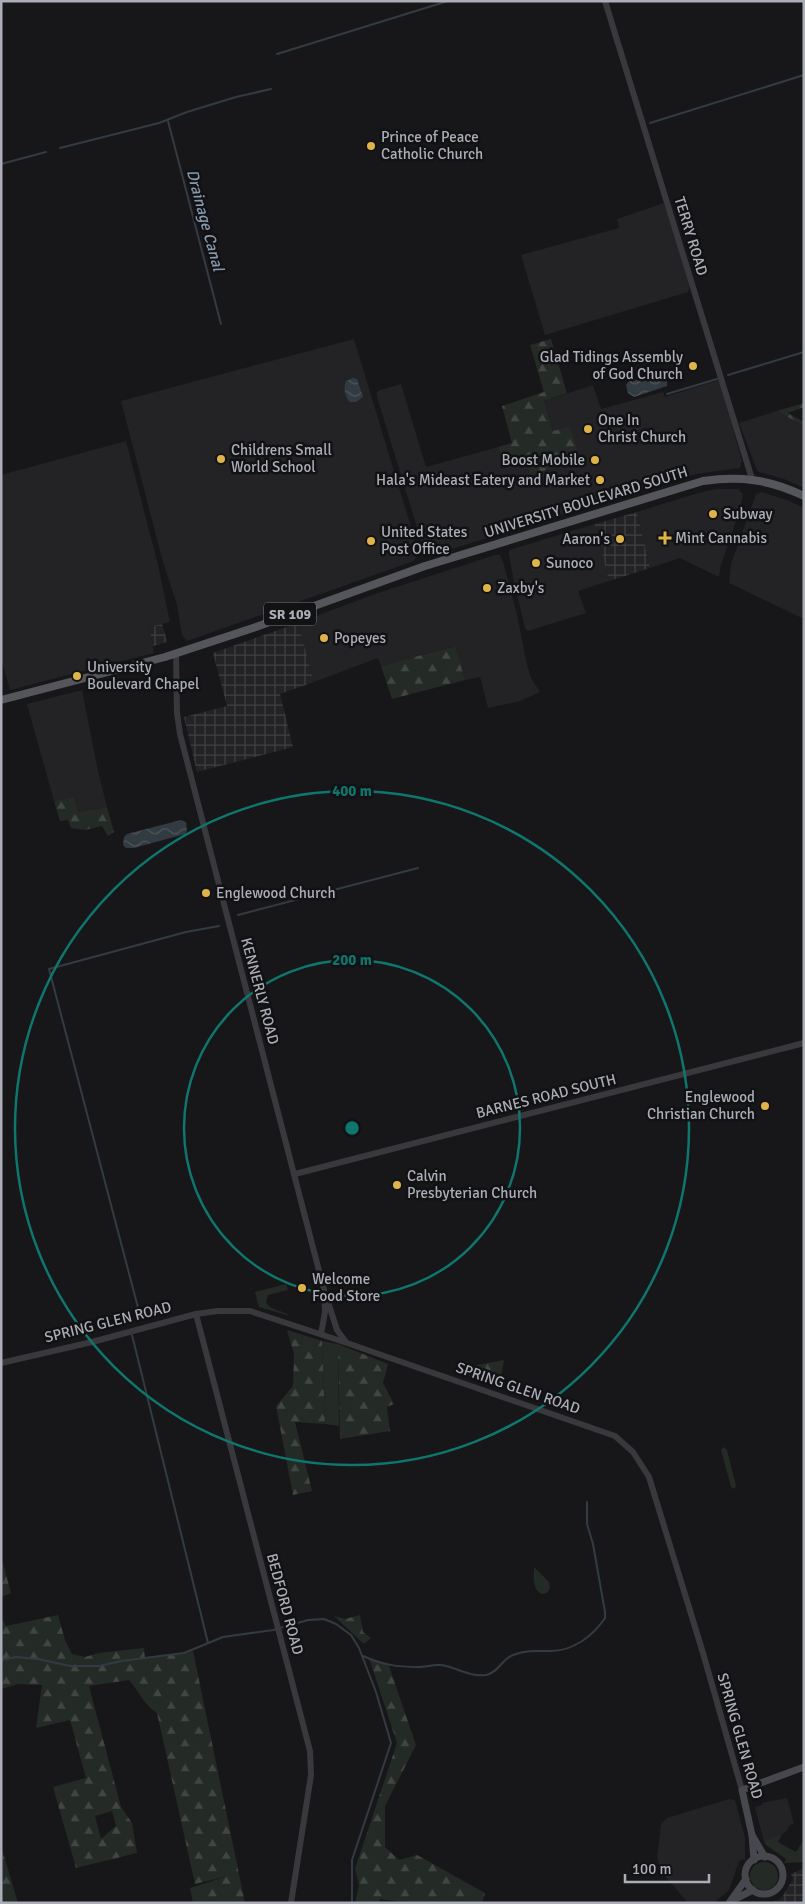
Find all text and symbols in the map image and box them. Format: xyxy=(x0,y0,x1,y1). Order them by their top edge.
place label: Prince of Peace Catholic Church xyxy=(381,128,483,163)
marker: Prince of Peace Catholic Church xyxy=(365,140,377,152)
water label: Drainage Canal xyxy=(182,167,229,275)
street label: TERRY ROAD xyxy=(670,194,712,278)
place label: Glad Tidings Assembly of God Church xyxy=(540,348,683,383)
marker: Glad Tidings Assembly of God Church xyxy=(687,360,699,372)
place label: One In Christ Church xyxy=(598,411,686,446)
marker: One In Christ Church xyxy=(582,423,594,435)
place label: Childrens Small World School xyxy=(231,441,332,476)
place label: Boost Mobile xyxy=(502,451,585,469)
marker: Childrens Small World School xyxy=(215,453,227,465)
marker: Boost Mobile xyxy=(589,454,601,466)
street label: UNIVERSITY BOULEVARD SOUTH xyxy=(482,462,690,542)
place label: Hala's Mideast Eatery and Market xyxy=(376,471,590,489)
marker: Hala's Mideast Eatery and Market xyxy=(594,474,606,486)
place label: Subway xyxy=(723,505,773,523)
marker: Subway xyxy=(707,508,719,520)
place label: United States Post Office xyxy=(381,523,468,558)
place label: Mint Cannabis xyxy=(675,529,767,547)
place label: Aaron's xyxy=(562,530,610,548)
marker: Mint Cannabis xyxy=(659,532,671,544)
marker: Aaron's xyxy=(614,533,626,545)
marker: United States Post Office xyxy=(365,535,377,547)
place label: Sunoco xyxy=(546,554,594,572)
marker: Sunoco xyxy=(530,557,542,569)
place label: Zaxby's xyxy=(497,579,545,597)
marker: Zaxby's xyxy=(481,582,493,594)
road number: SR 109 xyxy=(264,602,316,626)
place label: Popeyes xyxy=(334,629,387,647)
marker: Popeyes xyxy=(318,632,330,644)
place label: University Boulevard Chapel xyxy=(87,658,199,693)
marker: University Boulevard Chapel xyxy=(71,670,83,682)
text: 400 m xyxy=(332,782,372,800)
place label: Englewood Church xyxy=(216,884,336,902)
marker: Englewood Church xyxy=(200,887,212,899)
street label: KENNERLY ROAD xyxy=(237,936,283,1046)
text: 200 m xyxy=(332,951,372,969)
street label: BARNES ROAD SOUTH xyxy=(474,1070,618,1122)
place label: Englewood Christian Church xyxy=(647,1088,755,1123)
marker: Englewood Christian Church xyxy=(759,1100,771,1112)
centre of rings xyxy=(343,1119,361,1137)
place label: Calvin Presbyterian Church xyxy=(407,1167,537,1202)
marker: Calvin Presbyterian Church xyxy=(391,1179,403,1191)
place label: Welcome Food Store xyxy=(312,1270,380,1305)
marker: Welcome Food Store xyxy=(296,1282,308,1294)
street label: SPRING GLEN ROAD xyxy=(43,1298,173,1346)
street label: SPRING GLEN ROAD xyxy=(454,1358,582,1418)
street label: BEDFORD ROAD xyxy=(263,1551,307,1657)
street label: SPRING GLEN ROAD xyxy=(713,1671,767,1801)
scale bar xyxy=(625,1852,709,1884)
text: 100 m xyxy=(632,1860,672,1878)

